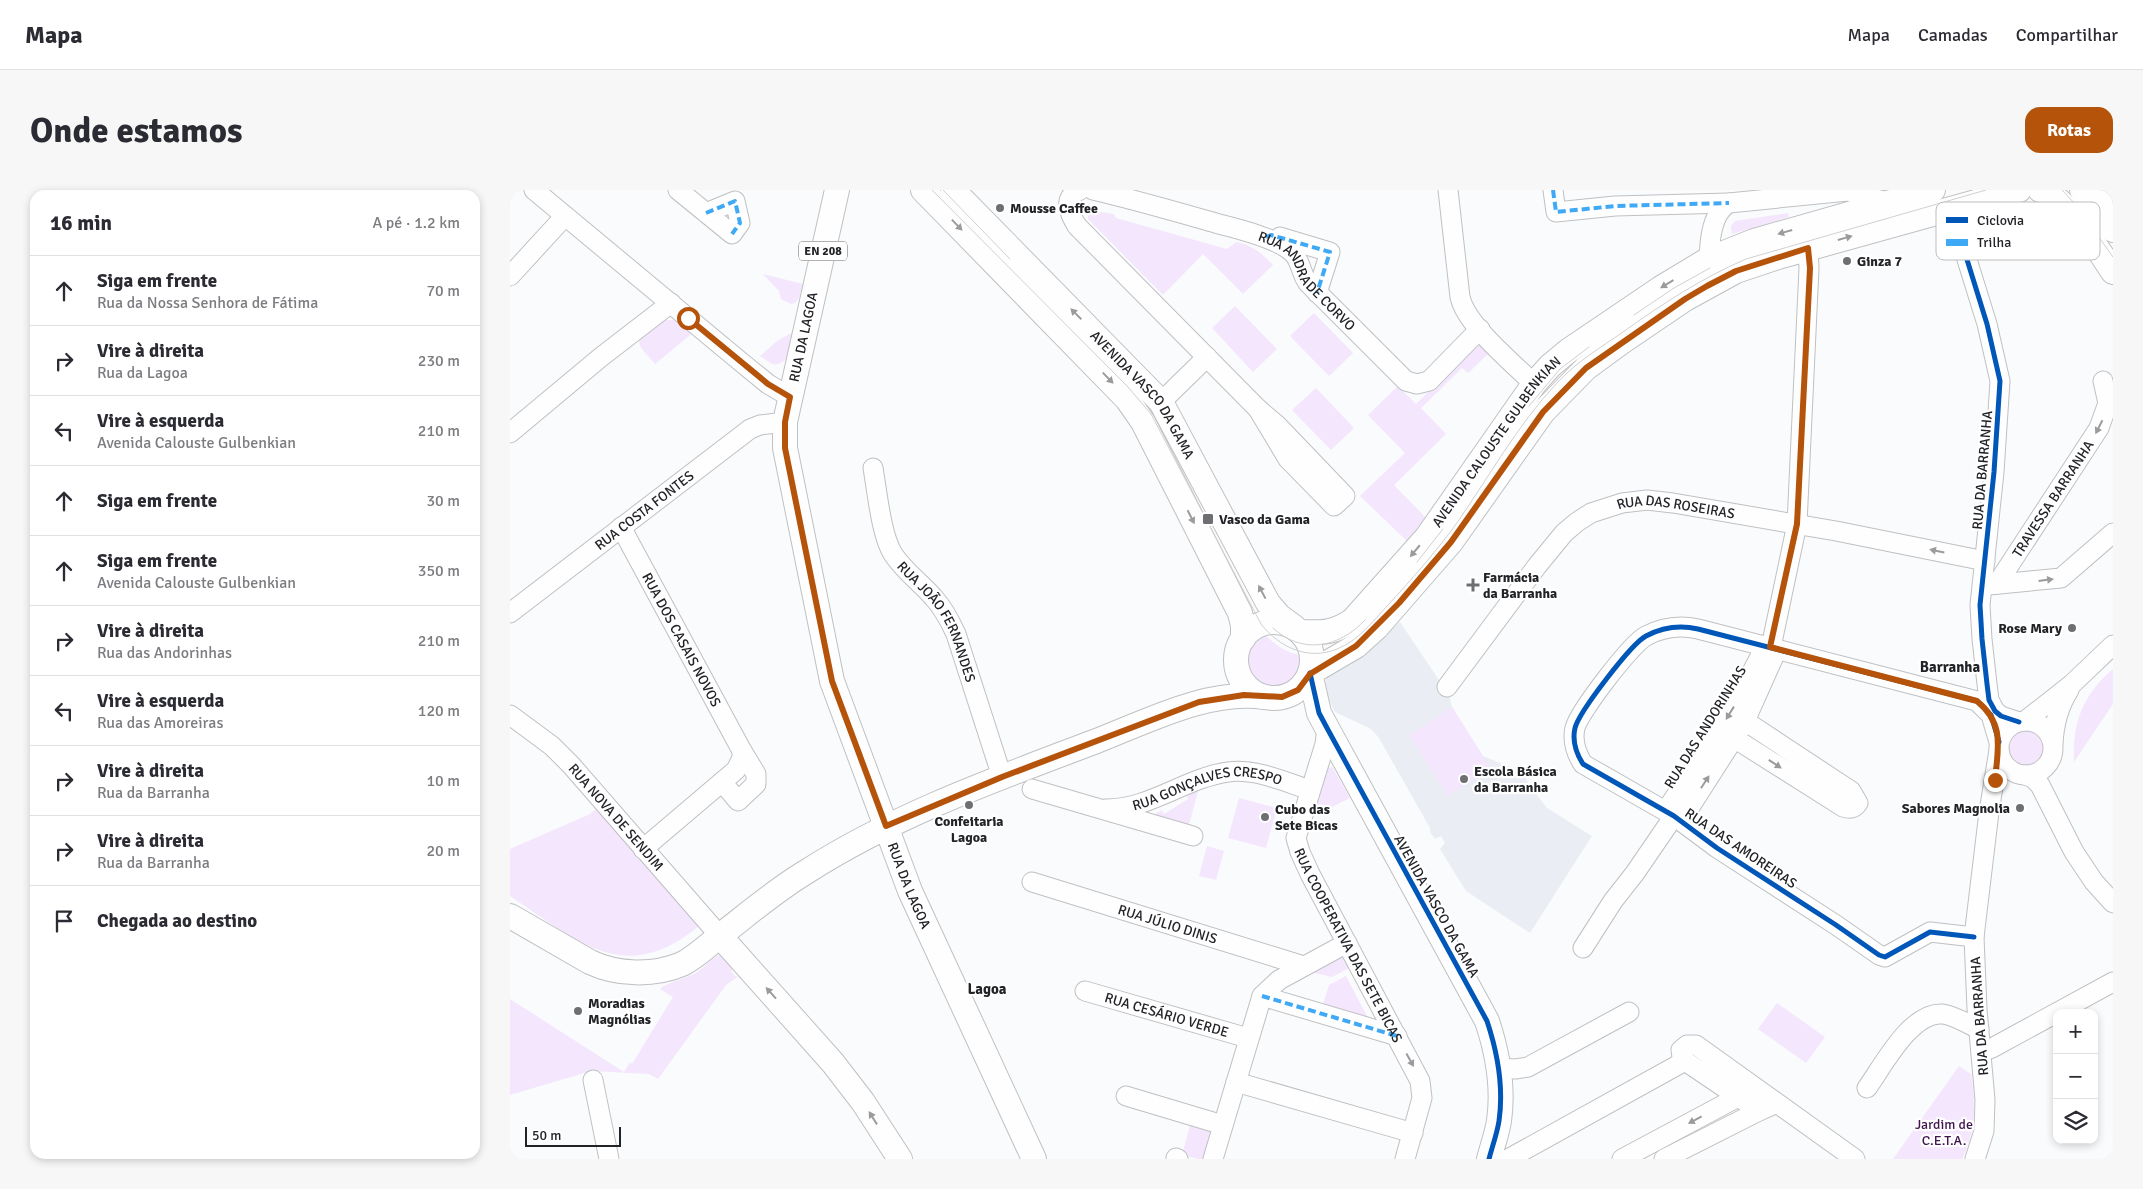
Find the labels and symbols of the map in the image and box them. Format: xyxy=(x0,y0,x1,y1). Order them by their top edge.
place label: Mousse Caffee xyxy=(1010,200,1098,217)
marker: Mousse Caffee xyxy=(994,202,1006,214)
legend xyxy=(1936,202,2100,260)
text: Ciclovia xyxy=(1977,212,2024,229)
one-way arrow xyxy=(951,219,963,231)
street label: RUA ANDRADE CORVO xyxy=(1256,228,1359,334)
one-way arrow xyxy=(1778,228,1793,236)
one-way arrow xyxy=(1838,233,1853,241)
text: Trilha xyxy=(1977,234,2011,251)
road number: EN 208 xyxy=(799,241,847,260)
place label: Ginza 7 xyxy=(1857,253,1903,270)
marker: Ginza 7 xyxy=(1841,255,1853,267)
one-way arrow xyxy=(1661,280,1674,289)
street label: RUA DA LAGOA xyxy=(786,290,821,384)
route start xyxy=(677,307,700,330)
one-way arrow xyxy=(1070,308,1082,320)
street label: AVENIDA VASCO DA GAMA xyxy=(1087,327,1198,462)
street label: AVENIDA CALOUSTE GULBENKIAN xyxy=(1429,353,1564,531)
one-way arrow xyxy=(1102,372,1114,384)
street label: RUA DA BARRANHA xyxy=(1969,409,1996,530)
one-way arrow xyxy=(2095,420,2103,435)
street label: TRAVESSA BARRANHA xyxy=(2009,437,2098,561)
street label: RUA COSTA FONTES xyxy=(592,467,697,554)
street label: RUA DAS ROSEIRAS xyxy=(1614,492,1736,523)
one-way arrow xyxy=(1187,510,1195,524)
place label: Vasco da Gama xyxy=(1219,511,1310,528)
marker: Vasco da Gama xyxy=(1201,512,1215,526)
one-way arrow xyxy=(1409,545,1421,557)
one-way arrow xyxy=(1928,547,1944,555)
street label: RUA JOÃO FERNANDES xyxy=(893,558,979,685)
place label: Farmácia da Barranha xyxy=(1483,569,1557,602)
street label: RUA DOS CASAIS NOVOS xyxy=(638,570,725,710)
one-way arrow xyxy=(2038,576,2054,584)
marker: Farmácia da Barranha xyxy=(1467,579,1479,591)
one-way arrow xyxy=(1258,584,1266,599)
place label: Rose Mary xyxy=(1998,620,2062,637)
marker: Rose Mary xyxy=(2066,622,2078,634)
district label: Barranha xyxy=(1920,658,1981,676)
street label: RUA DAS ANDORINHAS xyxy=(1661,663,1750,792)
one-way arrow xyxy=(1725,706,1734,719)
one-way arrow xyxy=(1769,759,1782,769)
street label: RUA NOVA DE SENDIM xyxy=(565,760,667,874)
street label: RUA GONÇALVES CRESPO xyxy=(1130,763,1284,814)
place label: Escola Básica da Barranha xyxy=(1474,763,1557,796)
route end xyxy=(1984,769,2007,792)
marker: Escola Básica da Barranha xyxy=(1458,773,1470,785)
one-way arrow xyxy=(1701,775,1710,789)
marker: Confeitaria Lagoa xyxy=(963,799,975,811)
place label: Sabores Magnolia xyxy=(1902,800,2010,817)
place label: Cubo das Sete Bicas xyxy=(1275,801,1338,834)
marker: Sabores Magnolia xyxy=(2014,802,2026,814)
street label: RUA DAS AMOREIRAS xyxy=(1681,805,1800,892)
marker: Cubo das Sete Bicas xyxy=(1259,811,1271,823)
place label: Confeitaria Lagoa xyxy=(934,813,1004,846)
street label: AVENIDA VASCO DA GAMA xyxy=(1390,832,1483,981)
street label: RUA DA LAGOA xyxy=(884,840,934,932)
street label: RUA COOPERATIVA DAS SETE BICAS xyxy=(1290,845,1406,1046)
street label: RUA JÚLIO DINIS xyxy=(1116,901,1219,948)
street label: RUA DA BARRANHA xyxy=(1967,955,1992,1076)
district label: Lagoa xyxy=(967,980,1007,998)
one-way arrow xyxy=(765,986,776,999)
street label: RUA CESÁRIO VERDE xyxy=(1103,989,1230,1041)
place label: Moradias Magnólias xyxy=(588,995,651,1028)
marker: Moradias Magnólias xyxy=(572,1005,584,1017)
one-way arrow xyxy=(1406,1052,1414,1067)
one-way arrow xyxy=(869,1111,878,1125)
one-way arrow xyxy=(1687,1116,1702,1124)
park label: Jardim de C.E.T.A. xyxy=(1915,1116,1973,1149)
scale bar xyxy=(525,1124,621,1147)

